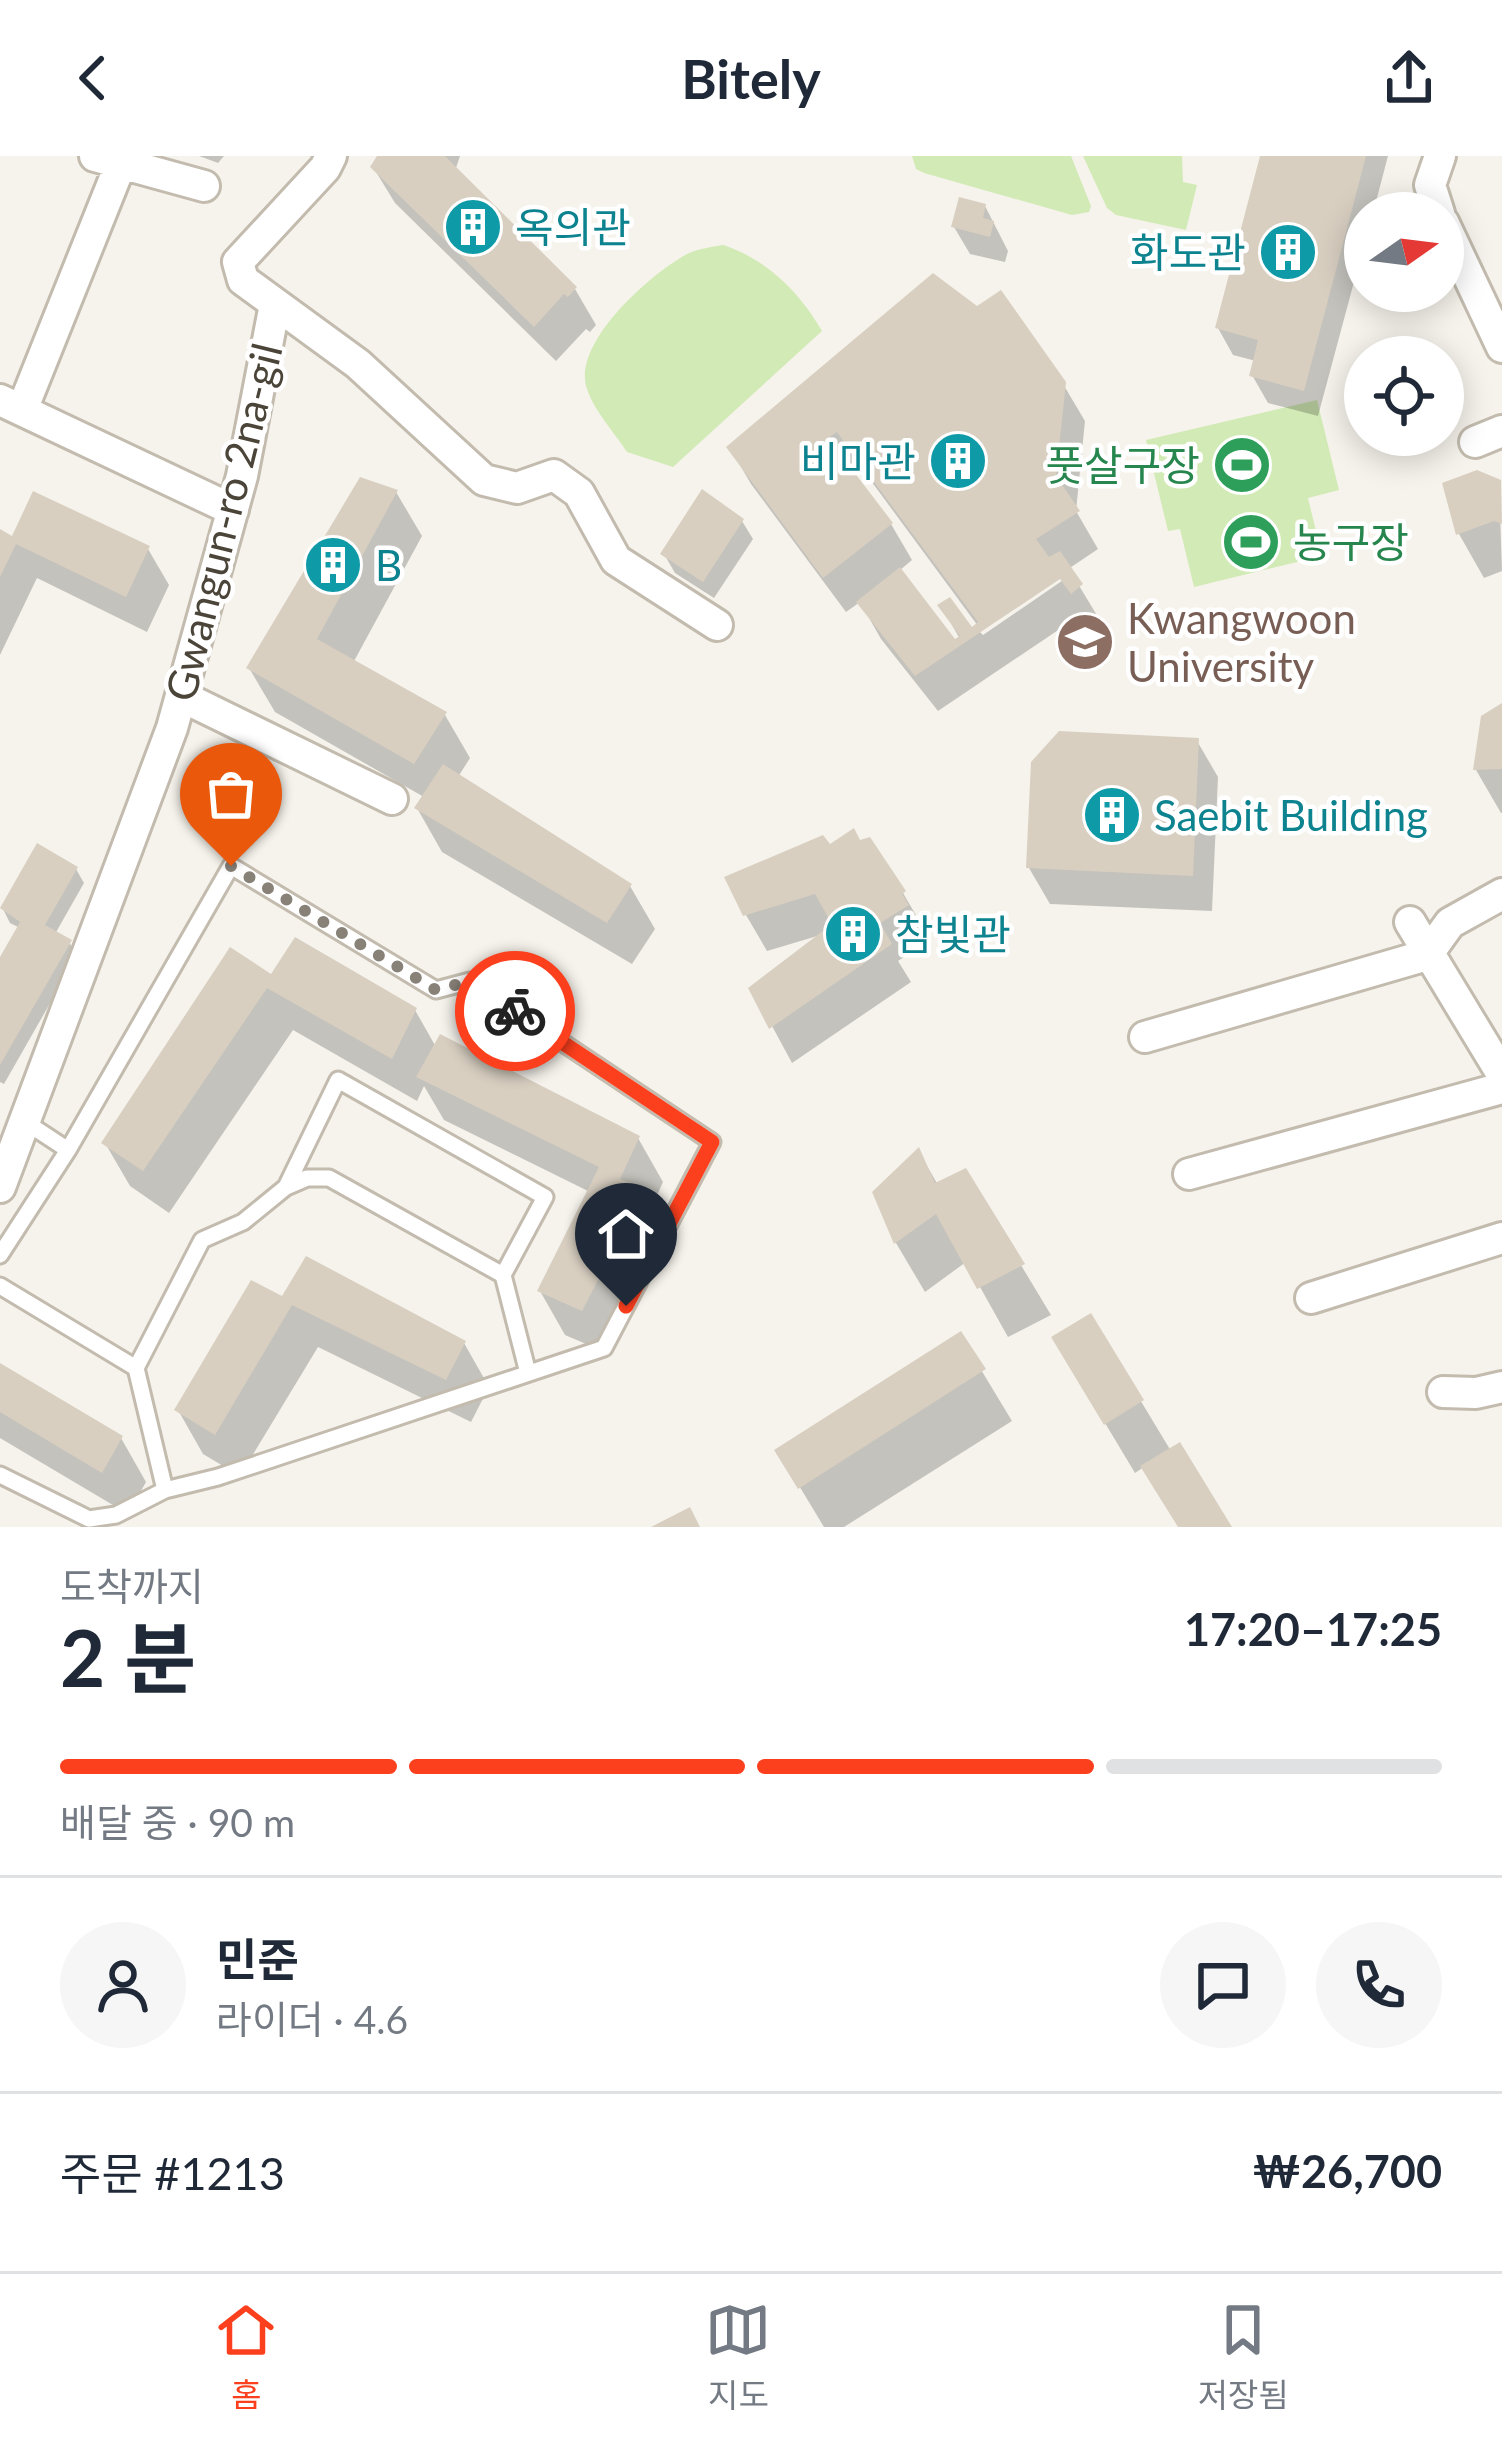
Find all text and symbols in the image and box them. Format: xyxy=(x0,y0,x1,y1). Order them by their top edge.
icon: back xyxy=(60,45,126,111)
icon: share xyxy=(1376,45,1442,111)
text: Bitely xyxy=(681,46,821,111)
north arrow xyxy=(1344,192,1464,312)
map controls xyxy=(1344,192,1464,456)
building icon: 옥의관 xyxy=(442,196,504,258)
place label: 옥의관 xyxy=(515,202,631,252)
building icon: 화도관 xyxy=(1257,221,1319,283)
place label: 화도관 xyxy=(1130,227,1246,277)
button: locate xyxy=(1344,336,1464,456)
street label: Gwangun-ro 2na-gil xyxy=(154,338,292,706)
building icon: 비마관 xyxy=(927,430,989,492)
sports icon: 풋살구장 xyxy=(1211,434,1273,496)
place label: 비마관 xyxy=(800,436,916,486)
place label: 풋살구장 xyxy=(1045,440,1200,490)
sports icon: 농구장 xyxy=(1220,511,1282,573)
place label: 농구장 xyxy=(1293,517,1409,567)
building icon: B xyxy=(302,534,364,596)
place label: B xyxy=(375,540,402,590)
place label: Kwangwoon University xyxy=(1127,593,1356,691)
school or university icon: Kwangwoon University xyxy=(1054,611,1116,673)
pin xyxy=(180,743,282,866)
icon: bag xyxy=(198,761,264,827)
building icon: Saebit Building xyxy=(1081,784,1143,846)
place label: Saebit Building xyxy=(1154,790,1428,840)
building icon: 참빛관 xyxy=(822,903,884,965)
place label: 참빛관 xyxy=(895,909,1011,959)
courier xyxy=(455,951,575,1071)
icon: bike xyxy=(482,978,548,1044)
pin xyxy=(575,1183,677,1306)
icon: home xyxy=(593,1201,659,1267)
text: 도착까지 xyxy=(60,1563,204,1609)
text: 17:20–17:25 xyxy=(1184,1602,1442,1656)
text: 2 분 xyxy=(60,1610,196,1704)
text: 배달 중 · 90 m xyxy=(60,1799,295,1845)
button: person xyxy=(60,1922,186,2048)
button: chat xyxy=(1160,1922,1286,2048)
button: phone xyxy=(1316,1922,1442,2048)
text: 민준 xyxy=(216,1932,299,1986)
text: 라이더 · 4.6 xyxy=(216,1996,408,2042)
text: ₩26,700 xyxy=(1252,2144,1442,2198)
text: 주문 #1213 xyxy=(60,2146,285,2200)
tab: 홈 xyxy=(213,2297,279,2417)
tab: 지도 xyxy=(705,2297,771,2417)
tab: 저장됨 xyxy=(1198,2297,1289,2417)

